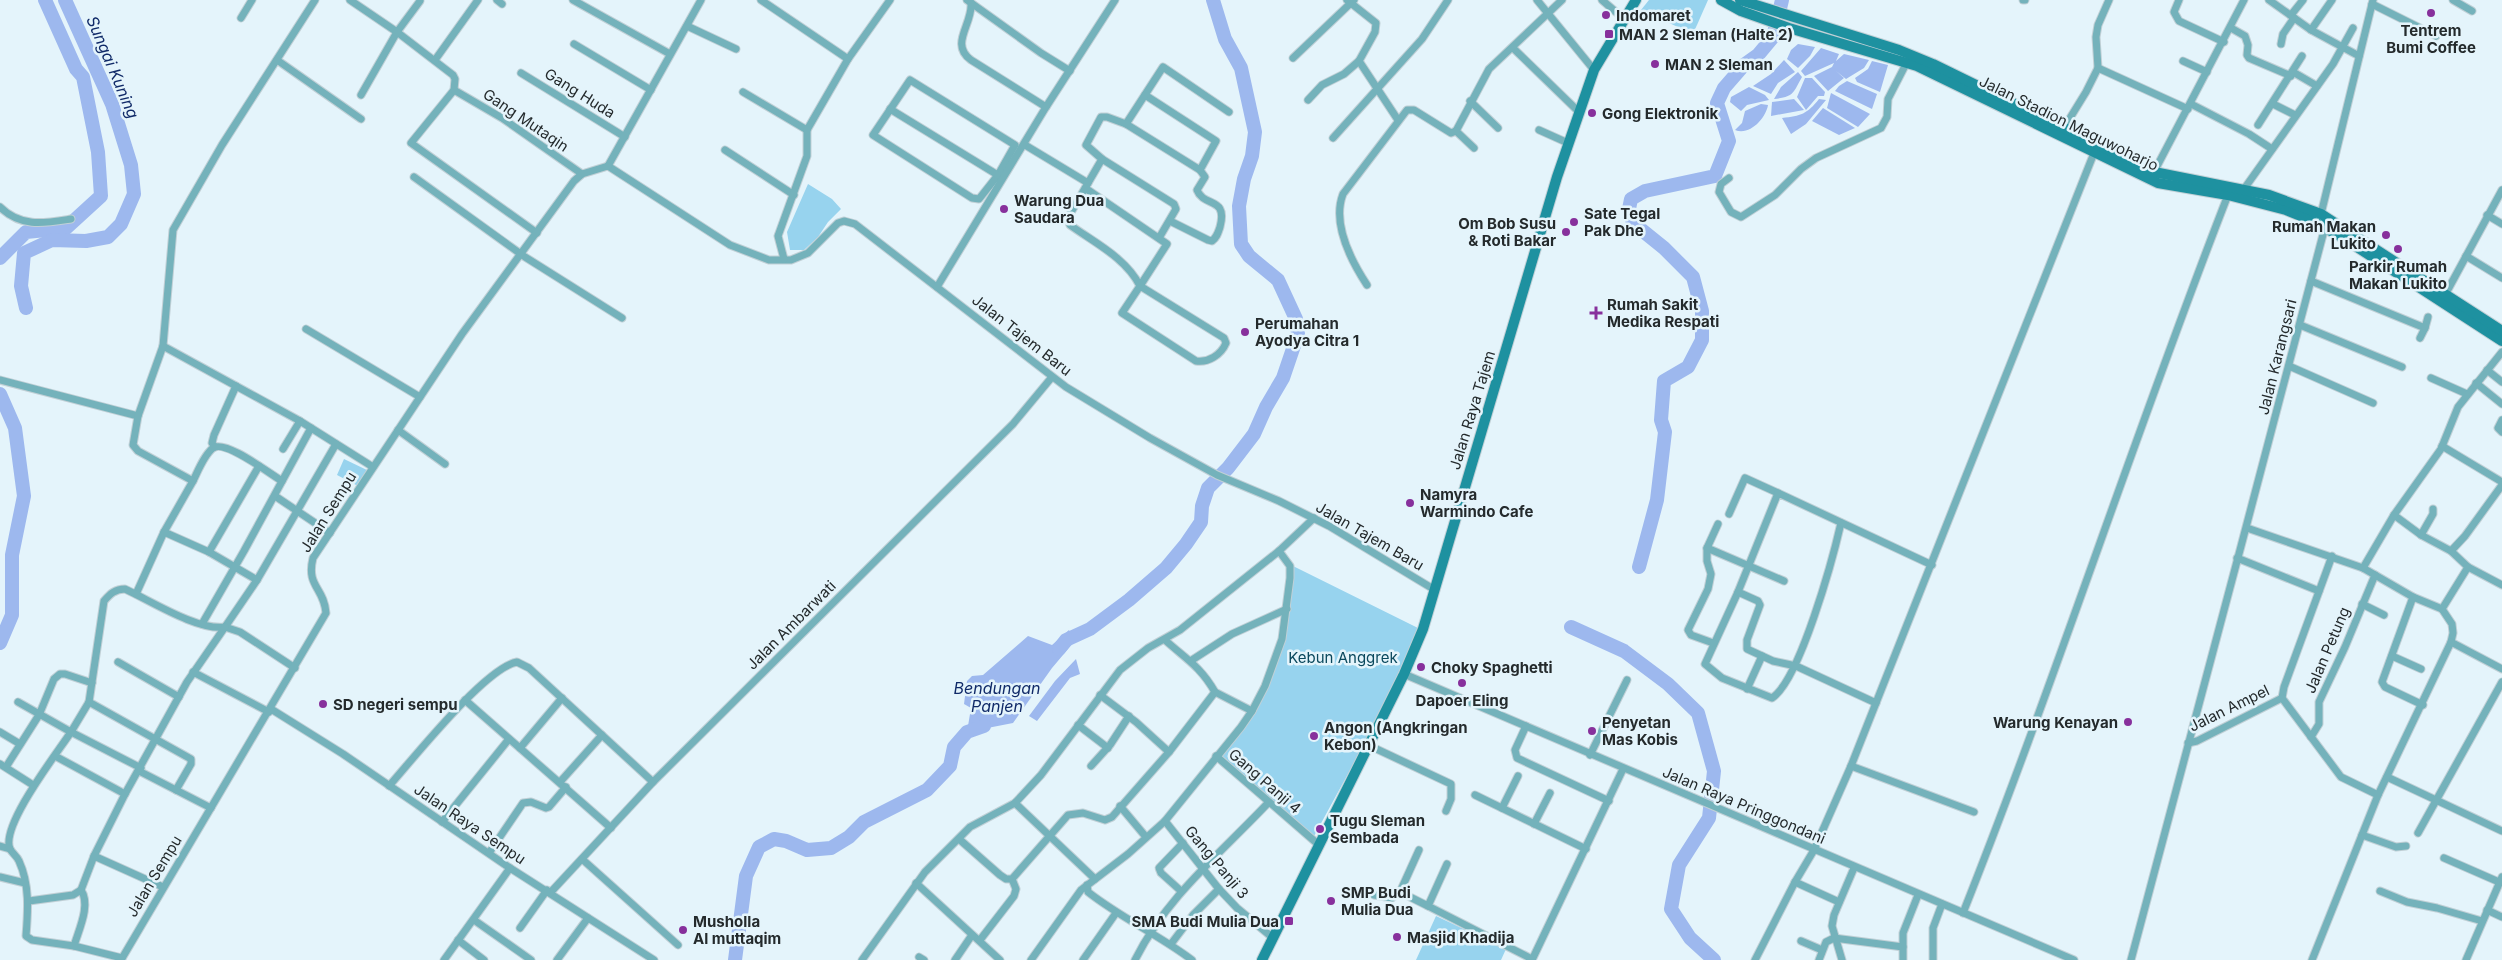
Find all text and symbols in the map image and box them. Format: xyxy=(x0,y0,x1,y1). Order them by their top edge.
place label: Indomaret xyxy=(1616,6,1691,25)
marker: Tentrem Bumi Coffee xyxy=(2425,7,2437,19)
marker: Indomaret xyxy=(1600,9,1612,21)
water label: Sungai Kuning xyxy=(82,13,144,121)
place label: Tentrem Bumi Coffee xyxy=(2386,21,2476,57)
place label: MAN 2 Sleman (Halte 2) xyxy=(1619,25,1793,44)
marker: MAN 2 Sleman (Halte 2) xyxy=(1603,28,1615,40)
place label: MAN 2 Sleman xyxy=(1665,55,1773,74)
marker: MAN 2 Sleman xyxy=(1649,58,1661,70)
street label: Gang Huda xyxy=(541,64,619,122)
street label: Jalan Stadion Maguwoharjo xyxy=(1976,71,2162,175)
street label: Gang Mutaqin xyxy=(479,84,573,156)
place label: Gong Elektronik xyxy=(1602,104,1718,123)
marker: Gong Elektronik xyxy=(1586,107,1598,119)
place label: Warung Dua Saudara xyxy=(1014,191,1104,227)
marker: Warung Dua Saudara xyxy=(998,203,1010,215)
place label: Sate Tegal Pak Dhe xyxy=(1584,204,1660,240)
place label: Om Bob Susu & Roti Bakar xyxy=(1458,214,1556,250)
marker: Sate Tegal Pak Dhe xyxy=(1568,216,1580,228)
place label: Rumah Makan Lukito xyxy=(2272,217,2376,253)
marker: Om Bob Susu & Roti Bakar xyxy=(1560,226,1572,238)
marker: Rumah Makan Lukito xyxy=(2380,229,2392,241)
marker: Parkir Rumah Makan Lukito xyxy=(2392,243,2404,255)
place label: Parkir Rumah Makan Lukito xyxy=(2349,257,2447,293)
street label: Jalan Tajem Baru xyxy=(968,290,1076,380)
place label: Rumah Sakit Medika Respati xyxy=(1607,295,1719,331)
street label: Jalan Karangsari xyxy=(2253,297,2301,417)
marker: Rumah Sakit Medika Respati xyxy=(1589,306,1603,320)
place label: Perumahan Ayodya Citra 1 xyxy=(1255,314,1359,350)
marker: Perumahan Ayodya Citra 1 xyxy=(1239,326,1251,338)
street label: Jalan Raya Tajem xyxy=(1445,348,1499,472)
street label: Jalan Sempu xyxy=(296,468,360,556)
place label: Namyra Warmindo Cafe xyxy=(1420,485,1533,521)
street label: Jalan Tajem Baru xyxy=(1313,497,1427,575)
marker: Namyra Warmindo Cafe xyxy=(1404,497,1416,509)
street label: Jalan Ambarwati xyxy=(742,576,840,674)
street label: Jalan Petung xyxy=(2300,604,2354,696)
park label: Kebun Anggrek xyxy=(1288,648,1398,667)
place label: Choky Spaghetti xyxy=(1431,658,1552,677)
marker: Choky Spaghetti xyxy=(1415,661,1427,673)
marker: Dapoer Eling xyxy=(1456,677,1468,689)
water label: Bendungan Panjen xyxy=(954,678,1040,716)
street label: Jalan Ampel xyxy=(2186,680,2272,736)
place label: Dapoer Eling xyxy=(1416,691,1508,710)
place label: SD negeri sempu xyxy=(333,695,458,714)
marker: SD negeri sempu xyxy=(317,698,329,710)
place label: Penyetan Mas Kobis xyxy=(1602,713,1678,749)
place label: Warung Kenayan xyxy=(1993,713,2118,732)
marker: Warung Kenayan xyxy=(2122,716,2134,728)
place label: Angon (Angkringan Kebon) xyxy=(1324,718,1468,754)
marker: Penyetan Mas Kobis xyxy=(1586,725,1598,737)
marker: Angon (Angkringan Kebon) xyxy=(1308,730,1320,742)
street label: Gang Panji 4 xyxy=(1225,744,1305,818)
street label: Jalan Raya Pringgondani xyxy=(1660,762,1828,848)
street label: Jalan Raya Sempu xyxy=(411,780,529,868)
place label: Tugu Sleman Sembada xyxy=(1330,811,1425,847)
street label: Gang Panji 3 xyxy=(1181,822,1253,902)
marker: Tugu Sleman Sembada xyxy=(1314,823,1326,835)
street label: Jalan Sempu xyxy=(122,832,186,920)
place label: SMP Budi Mulia Dua xyxy=(1341,883,1414,919)
marker: SMP Budi Mulia Dua xyxy=(1325,895,1337,907)
place label: Musholla Al muttaqim xyxy=(693,912,781,948)
place label: SMA Budi Mulia Dua xyxy=(1132,912,1279,931)
marker: SMA Budi Mulia Dua xyxy=(1283,915,1295,927)
marker: Musholla Al muttaqim xyxy=(677,924,689,936)
place label: Masjid Khadija xyxy=(1407,928,1514,947)
marker: Masjid Khadija xyxy=(1391,931,1403,943)

